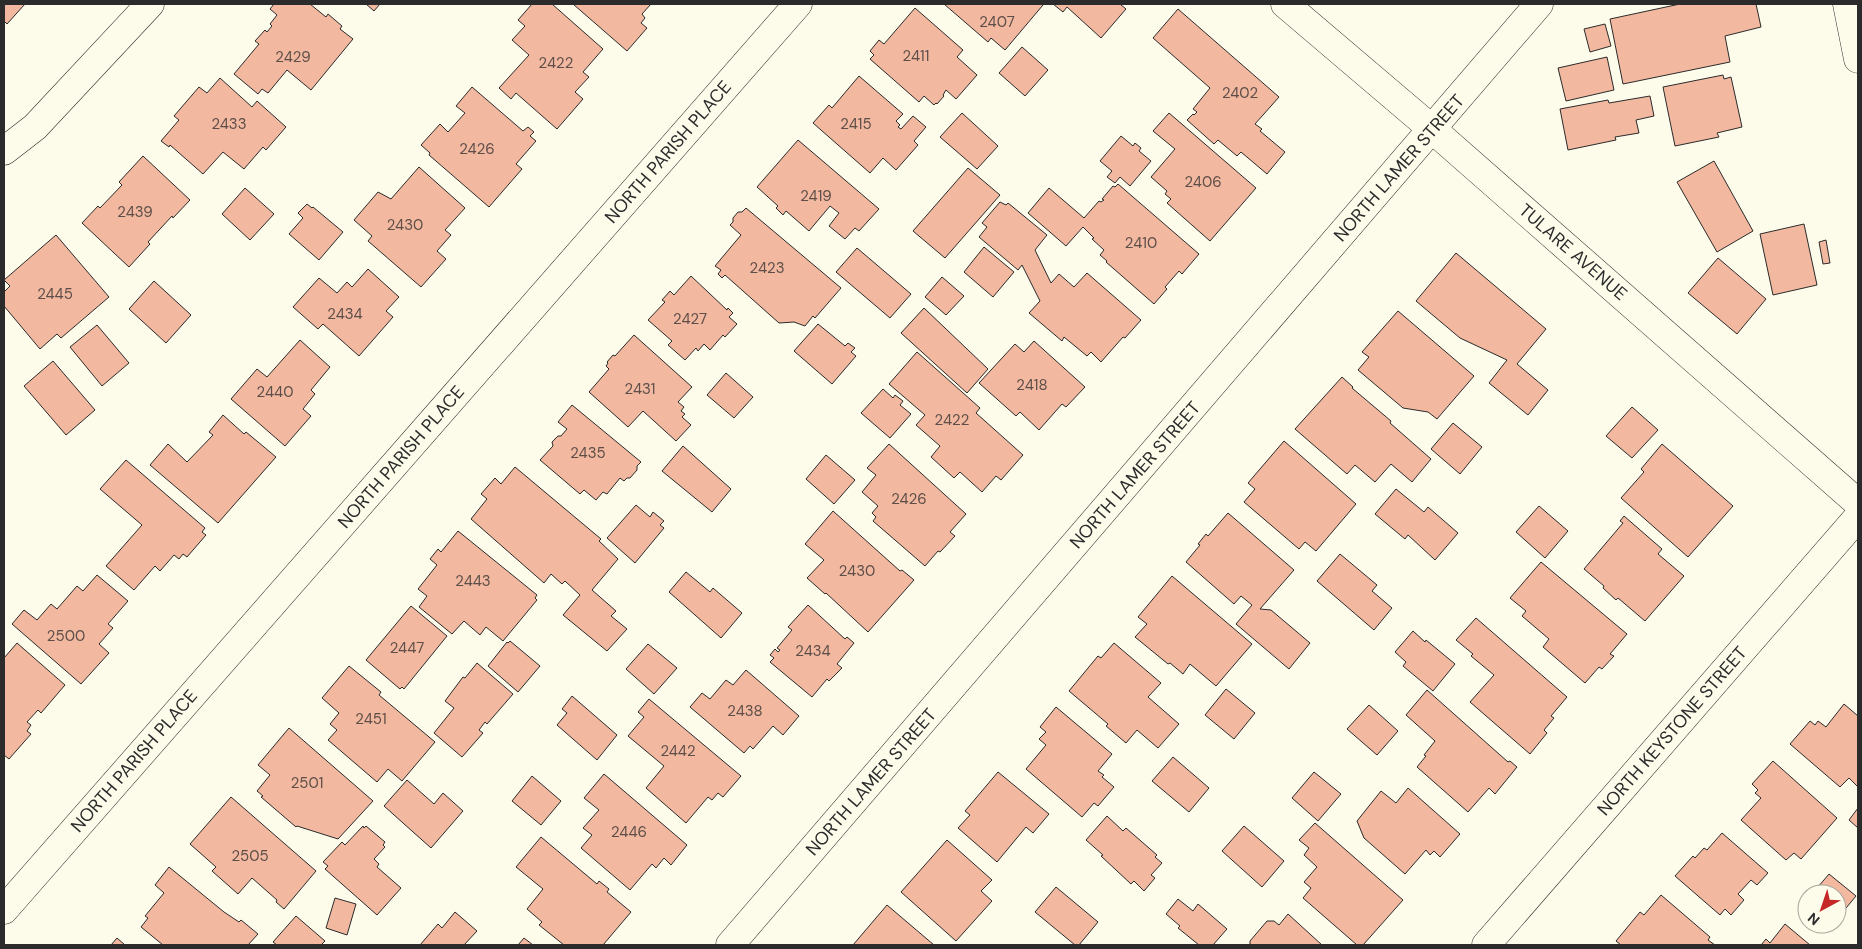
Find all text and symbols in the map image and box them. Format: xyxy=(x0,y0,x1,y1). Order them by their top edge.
house number: 2407 xyxy=(979,12,1015,32)
house number: 2411 xyxy=(903,46,929,66)
house number: 2429 xyxy=(275,47,311,67)
house number: 2422 xyxy=(539,53,573,73)
street label: NORTH PARISH PLACE xyxy=(599,76,737,228)
house number: 2402 xyxy=(1222,83,1258,103)
street label: NORTH LAMER STREET xyxy=(1328,89,1470,247)
house number: 2433 xyxy=(211,114,247,134)
house number: 2415 xyxy=(840,114,872,134)
house number: 2426 xyxy=(459,139,495,159)
house number: 2406 xyxy=(1184,172,1222,192)
house number: 2419 xyxy=(800,186,832,206)
street label: TULARE AVENUE xyxy=(1514,198,1632,306)
house number: 2439 xyxy=(117,202,153,222)
house number: 2430 xyxy=(387,215,423,235)
house number: 2410 xyxy=(1125,233,1157,253)
house number: 2423 xyxy=(750,258,785,278)
house number: 2445 xyxy=(37,284,73,304)
house number: 2434 xyxy=(327,304,363,324)
house number: 2427 xyxy=(673,309,707,329)
house number: 2418 xyxy=(1016,375,1048,395)
house number: 2431 xyxy=(625,379,655,399)
street label: NORTH PARISH PLACE xyxy=(332,381,470,533)
house number: 2440 xyxy=(257,382,293,402)
street label: NORTH LAMER STREET xyxy=(1064,396,1206,554)
house number: 2422 xyxy=(935,410,969,430)
house number: 2435 xyxy=(570,443,606,463)
house number: 2426 xyxy=(891,489,927,509)
house number: 2430 xyxy=(839,561,875,581)
house number: 2443 xyxy=(455,571,491,591)
house number: 2500 xyxy=(47,626,85,646)
house number: 2447 xyxy=(390,638,424,658)
house number: 2434 xyxy=(795,641,831,661)
street label: NORTH KEYSTONE STREET xyxy=(1592,641,1752,821)
street label: NORTH PARISH PLACE xyxy=(65,685,203,837)
house number: 2438 xyxy=(727,701,763,721)
street label: NORTH LAMER STREET xyxy=(800,703,942,861)
house number: 2451 xyxy=(355,709,387,729)
house number: 2442 xyxy=(660,741,696,761)
house number: 2501 xyxy=(291,773,323,793)
house number: 2446 xyxy=(611,822,647,842)
house number: 2505 xyxy=(231,846,269,866)
north arrow xyxy=(1797,884,1847,934)
text: N xyxy=(1804,909,1823,929)

